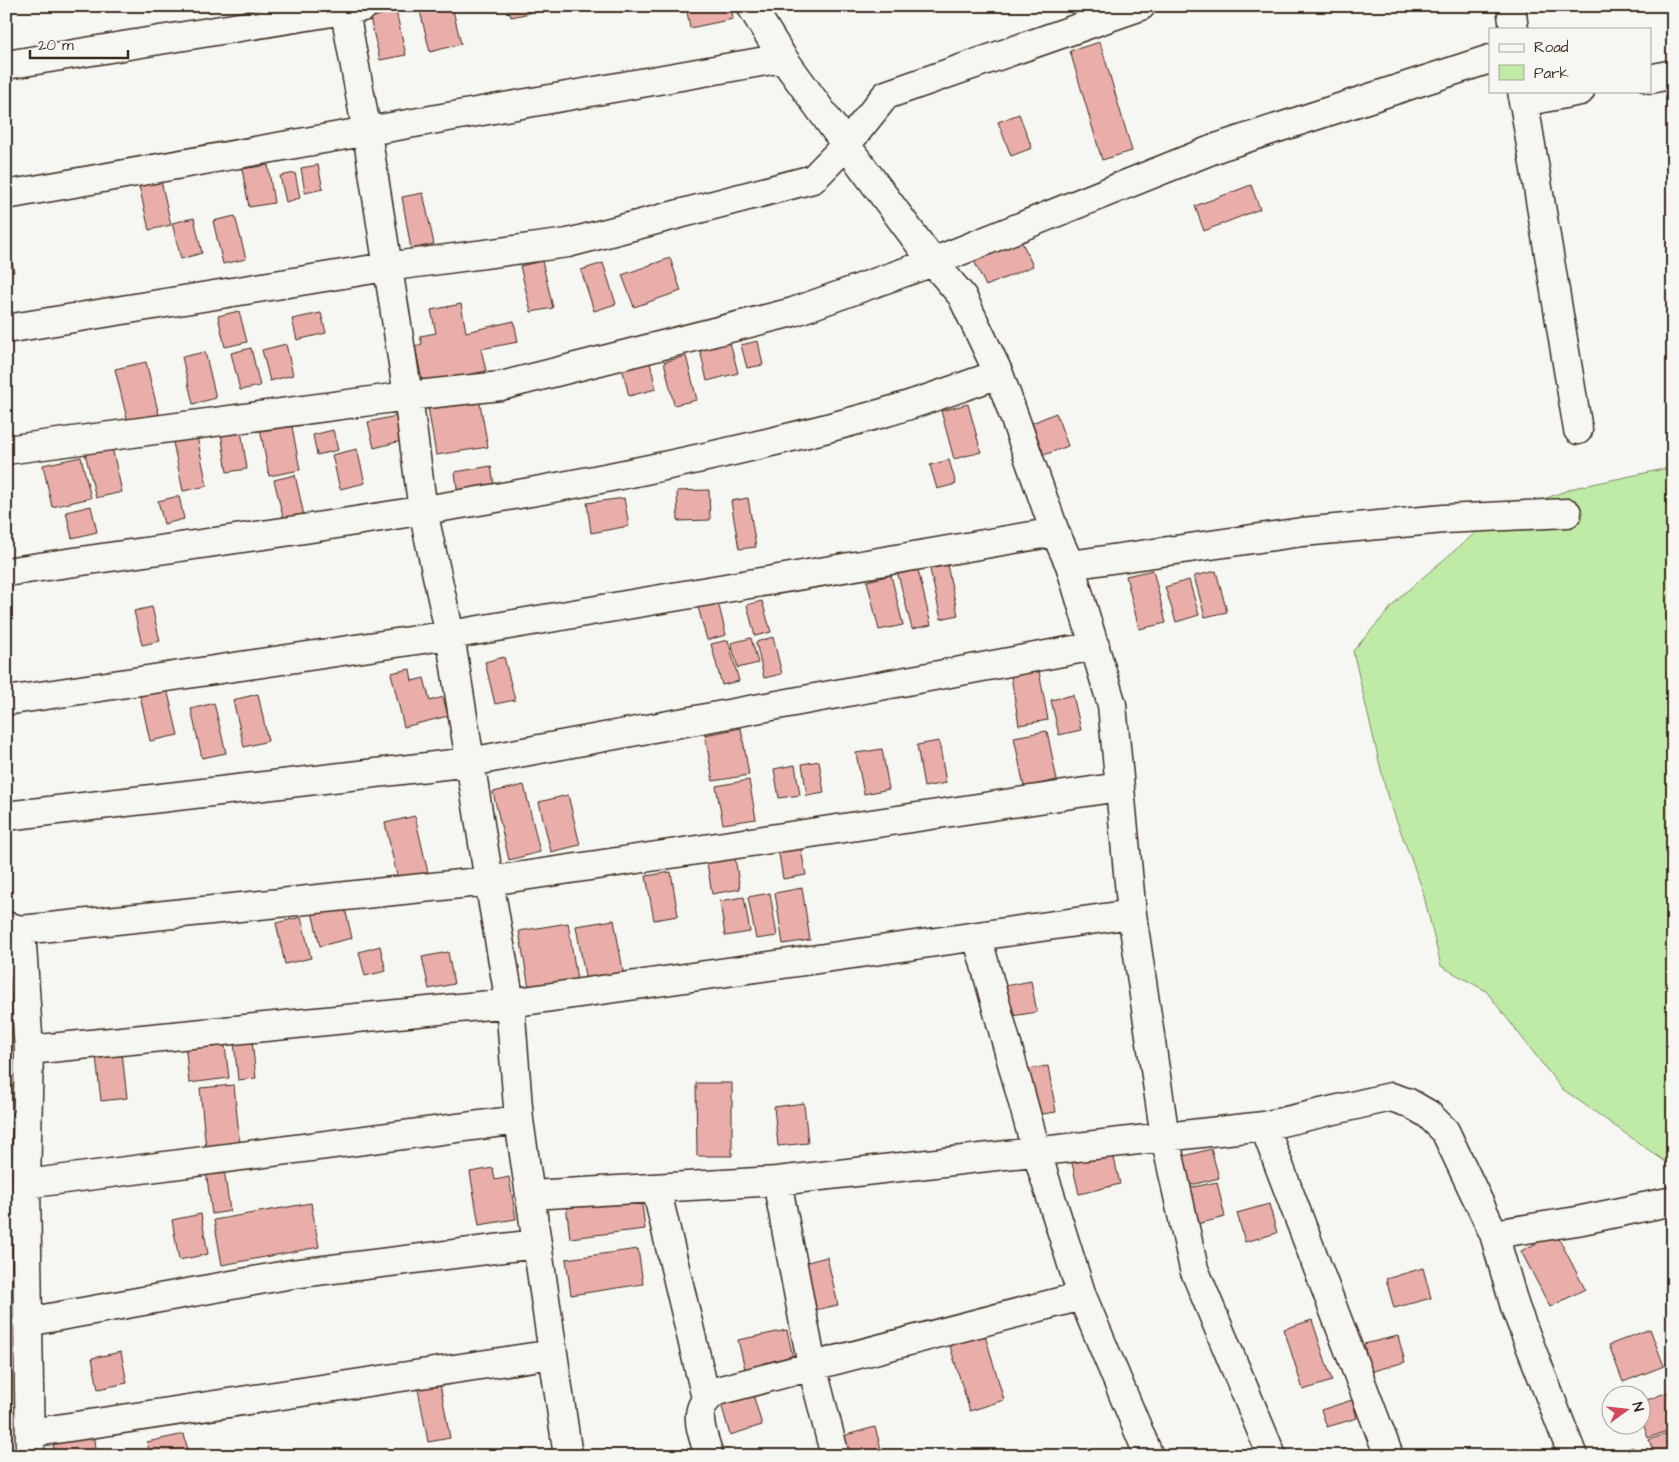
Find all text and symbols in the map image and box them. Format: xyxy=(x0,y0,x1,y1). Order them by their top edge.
scale bar xyxy=(30,28,128,60)
legend xyxy=(1489,28,1652,92)
text: 20 m xyxy=(38,35,74,56)
text: Road xyxy=(1534,37,1569,58)
text: Park xyxy=(1534,63,1569,84)
north arrow xyxy=(1602,1384,1652,1434)
text: N xyxy=(1627,1400,1648,1414)

